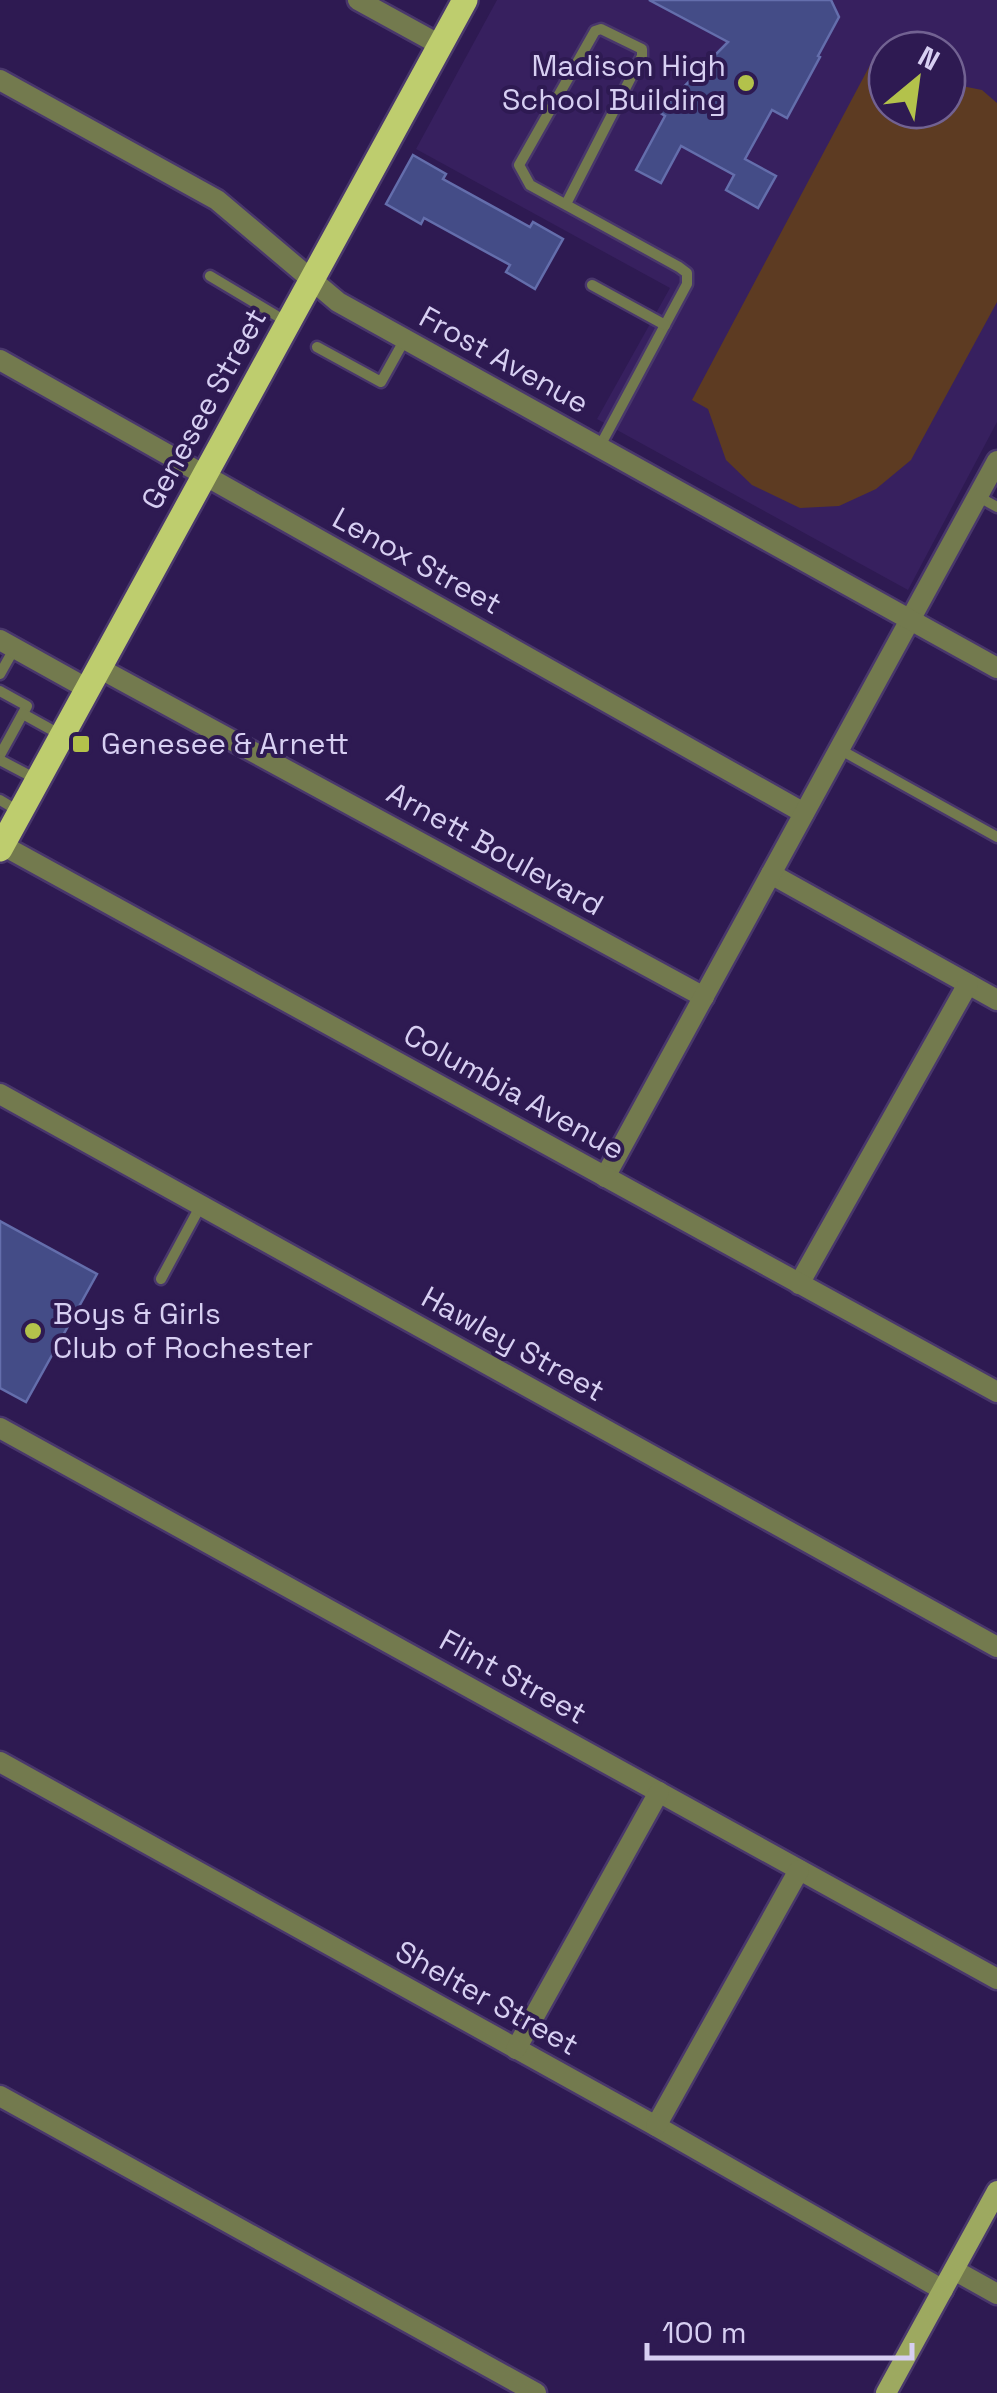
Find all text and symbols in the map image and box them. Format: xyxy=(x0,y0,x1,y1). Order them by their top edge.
north arrow xyxy=(867,30,967,130)
text: N xyxy=(912,38,946,78)
place label: Madison High School Building xyxy=(502,46,726,119)
marker: Madison High School Building xyxy=(735,72,757,94)
street label: Frost Avenue xyxy=(413,297,596,422)
street label: Genesee Street xyxy=(132,301,275,516)
street label: Lenox Street xyxy=(326,498,509,623)
place label: Genesee & Arnett xyxy=(101,724,349,763)
marker: Genesee & Arnett xyxy=(70,733,92,755)
street label: Arnett Boulevard xyxy=(380,773,610,924)
street label: Columbia Avenue xyxy=(397,1015,631,1168)
street label: Hawley Street xyxy=(415,1277,612,1410)
place label: Boys & Girls Club of Rochester xyxy=(53,1294,313,1367)
marker: Boys & Girls Club of Rochester xyxy=(22,1320,44,1342)
street label: Flint Street xyxy=(433,1620,594,1733)
street label: Shelter Street xyxy=(389,1931,586,2064)
scale bar xyxy=(647,2298,912,2360)
text: 100 m xyxy=(662,2313,747,2352)

